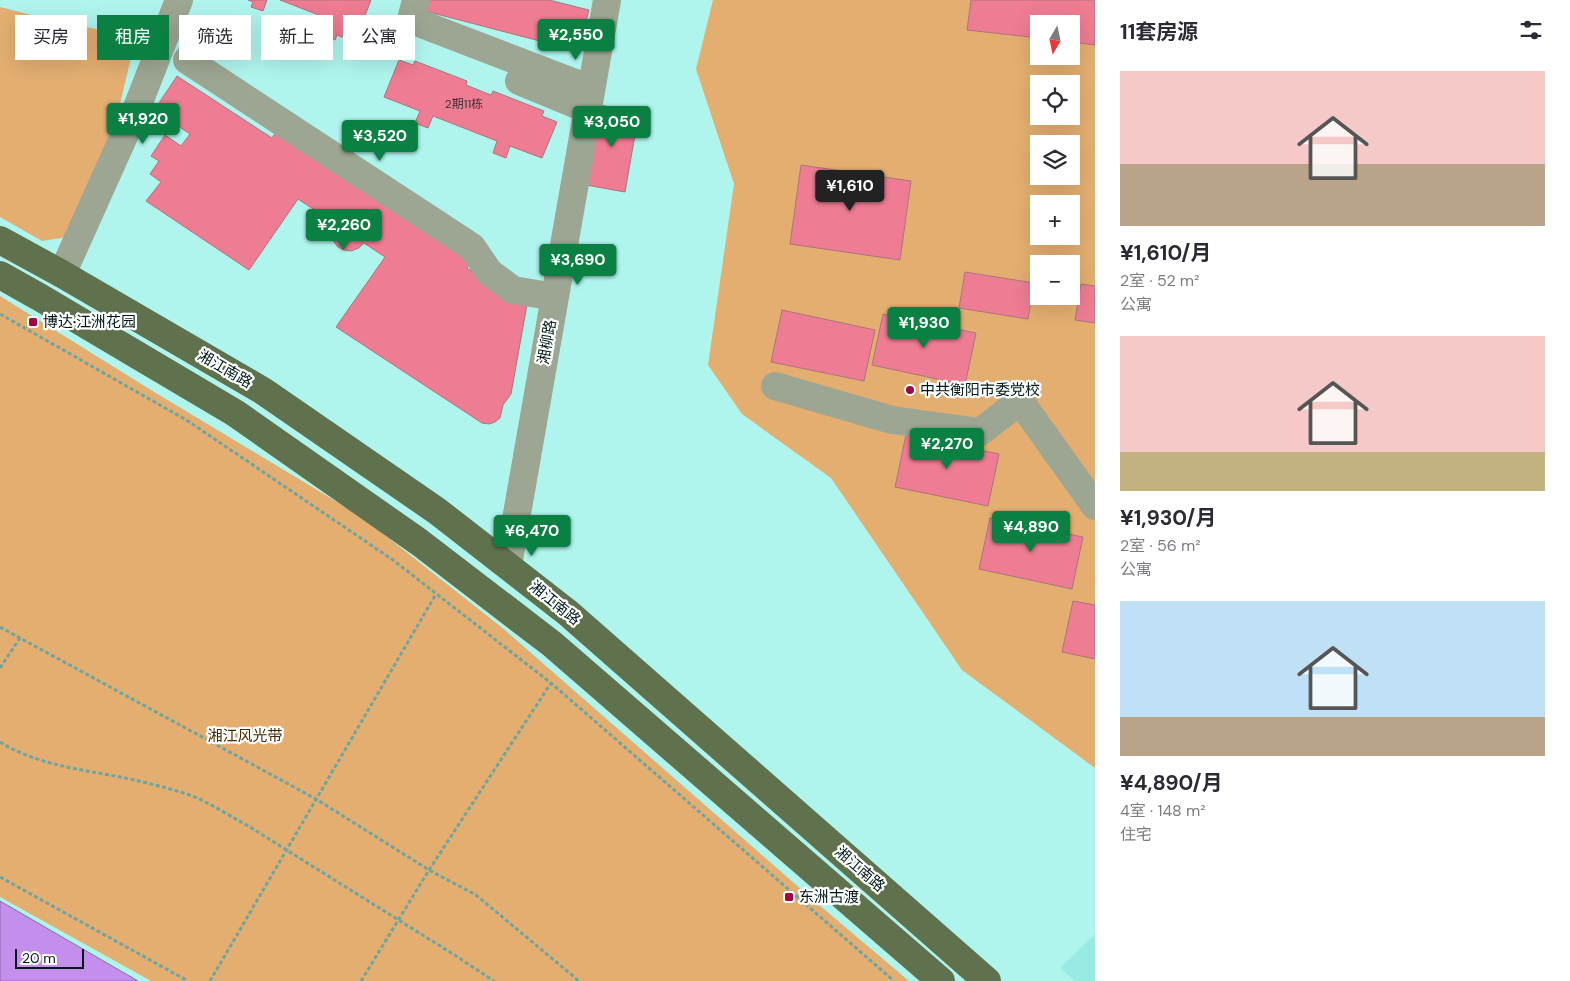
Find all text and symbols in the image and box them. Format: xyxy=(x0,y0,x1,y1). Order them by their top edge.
chip: 买房 xyxy=(15,15,87,60)
chip: 租房 xyxy=(97,15,169,60)
chip: 筛选 xyxy=(179,15,251,60)
chip: 新上 xyxy=(261,15,333,60)
chip: 公寓 xyxy=(343,15,415,60)
north arrow xyxy=(1030,15,1080,65)
map controls xyxy=(1030,15,1080,305)
icon: filters xyxy=(1517,16,1545,44)
pin: ¥2,550 xyxy=(535,18,617,61)
text: 11套房源 xyxy=(1120,18,1198,46)
text: ¥2,550 xyxy=(549,24,603,45)
button: locate xyxy=(1030,75,1080,125)
house number: 2期11栋 xyxy=(445,96,483,112)
pin: ¥1,920 xyxy=(102,102,184,145)
icon: home xyxy=(1288,103,1378,193)
pin: ¥3,050 xyxy=(571,106,653,148)
text: ¥1,920 xyxy=(118,108,168,129)
text: ¥3,050 xyxy=(584,111,640,132)
pin: ¥3,520 xyxy=(339,120,421,162)
text: ¥3,520 xyxy=(353,125,407,146)
button: layers xyxy=(1030,135,1080,185)
pin: ¥1,610 xyxy=(809,170,891,212)
text: ¥1,610 xyxy=(826,175,874,196)
button: + xyxy=(1030,195,1080,245)
pin: ¥2,260 xyxy=(303,208,385,251)
text: ¥2,260 xyxy=(317,214,371,235)
text: ¥1,610/月 xyxy=(1120,239,1211,267)
pin: ¥3,690 xyxy=(537,244,619,286)
text: ¥3,690 xyxy=(550,249,606,270)
button: − xyxy=(1030,255,1080,305)
text: 2室 · 52 m² xyxy=(1120,270,1199,291)
text: 公寓 xyxy=(1120,294,1152,315)
pin: ¥1,930 xyxy=(883,306,965,349)
place label: 博达·江洲花园 xyxy=(43,312,136,332)
text: ¥1,930 xyxy=(898,312,950,333)
marker: 博达·江洲花园 xyxy=(27,316,39,328)
street label: 湘柳路 xyxy=(533,318,561,366)
street label: 湘江南路 xyxy=(194,345,256,393)
icon: home xyxy=(1288,368,1378,458)
place label: 中共衡阳市委党校 xyxy=(920,380,1040,400)
marker: 中共衡阳市委党校 xyxy=(904,384,916,396)
pin: ¥2,270 xyxy=(906,428,988,470)
text: ¥2,270 xyxy=(921,433,973,454)
text: ¥1,930/月 xyxy=(1120,504,1216,532)
pin: ¥4,890 xyxy=(990,510,1072,553)
pin: ¥6,470 xyxy=(491,514,573,557)
text: ¥4,890 xyxy=(1003,516,1059,537)
text: ¥6,470 xyxy=(505,520,559,541)
text: 2室 · 56 m² xyxy=(1120,535,1201,556)
text: 公寓 xyxy=(1120,559,1152,580)
street label: 湘江南路 xyxy=(525,576,585,630)
icon: home xyxy=(1288,633,1378,723)
park label: 湘江风光带 xyxy=(207,726,283,746)
text: ¥4,890/月 xyxy=(1120,769,1223,797)
text: 4室 · 148 m² xyxy=(1120,800,1206,821)
text: 住宅 xyxy=(1120,824,1152,845)
street label: 湘江南路 xyxy=(831,842,889,896)
place label: 东洲古渡 xyxy=(799,887,859,907)
marker: 东洲古渡 xyxy=(783,891,795,903)
scale bar xyxy=(15,946,84,969)
text: 20 m xyxy=(22,949,56,967)

